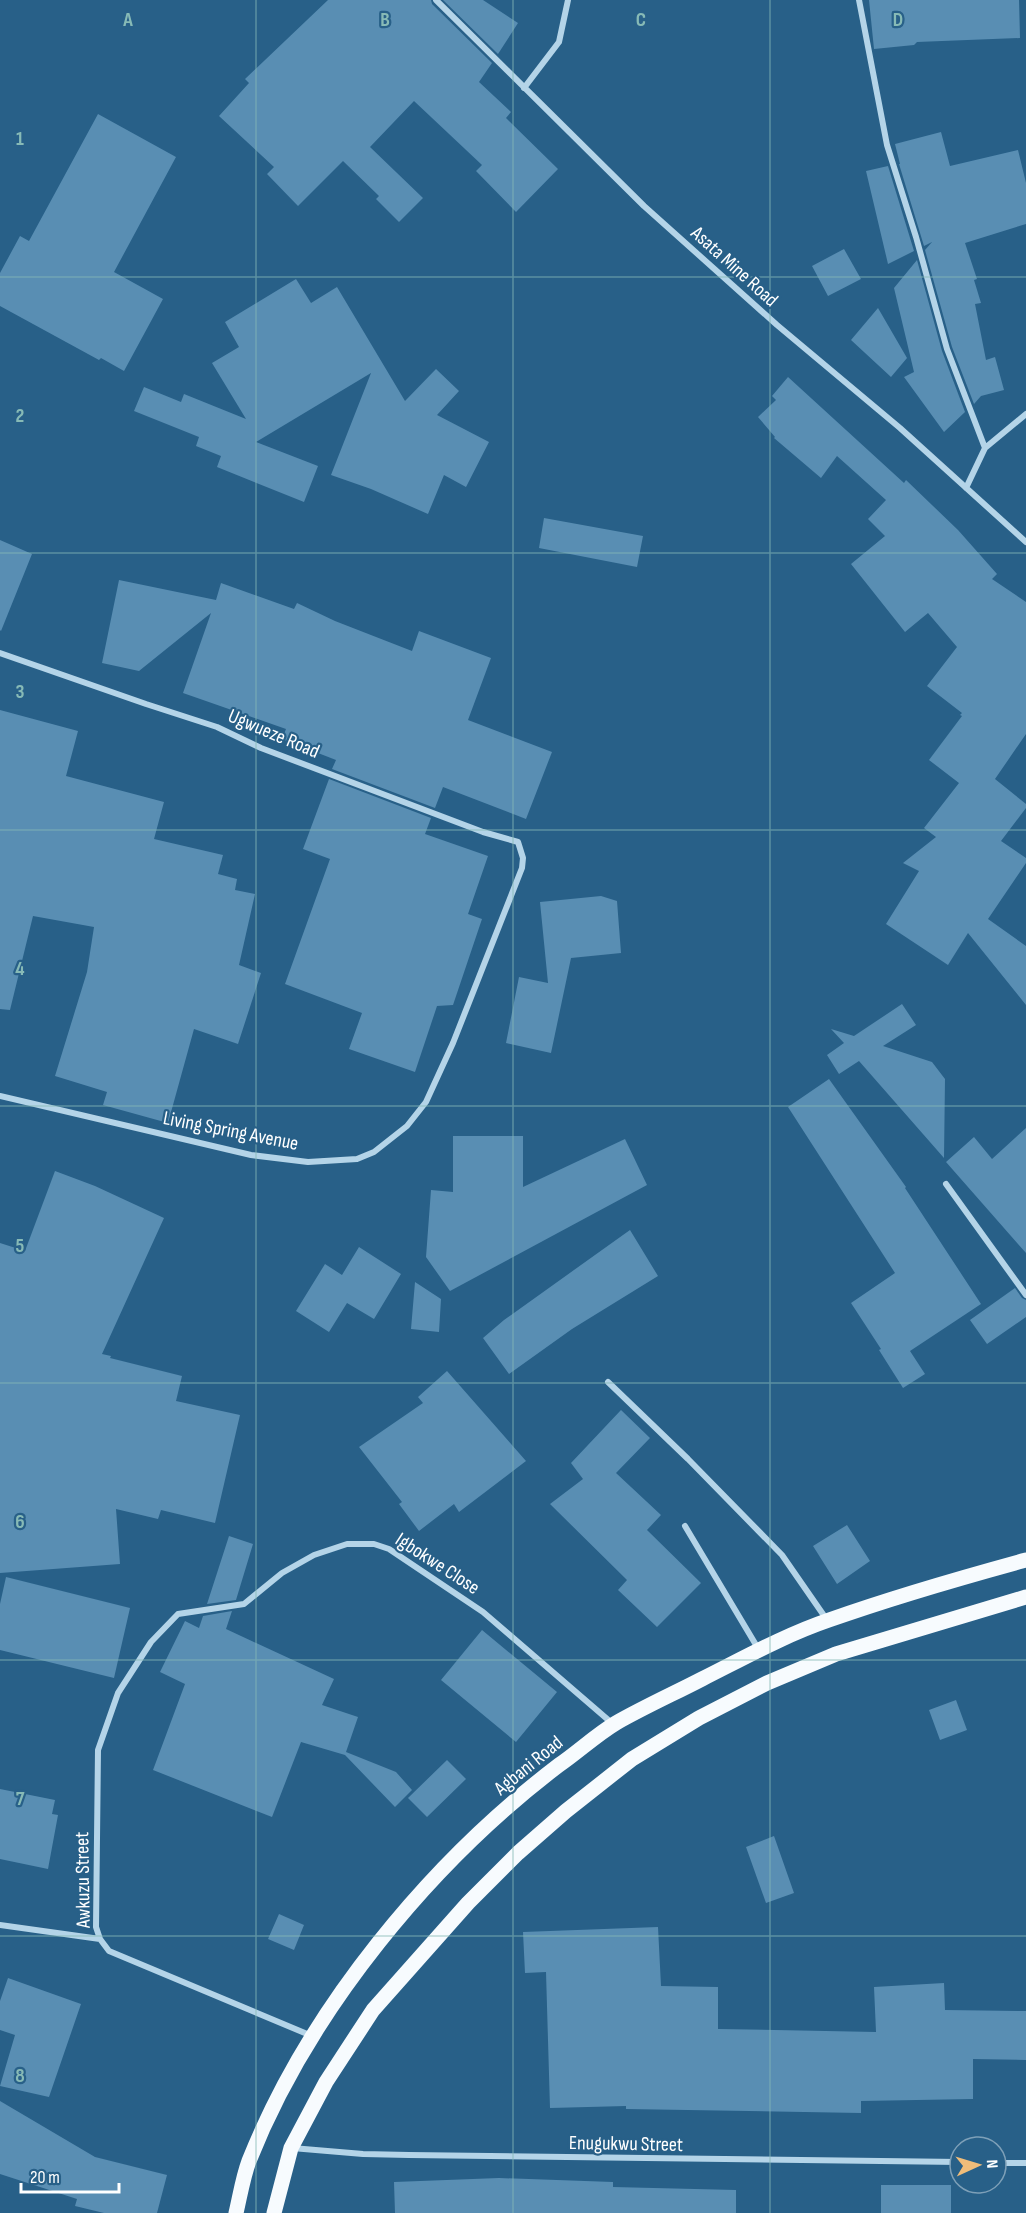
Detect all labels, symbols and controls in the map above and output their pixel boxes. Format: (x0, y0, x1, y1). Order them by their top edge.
text: A (122, 8, 133, 32)
text: B (380, 8, 390, 32)
text: C (636, 8, 646, 32)
text: D (893, 8, 903, 32)
text: 1 (16, 127, 24, 151)
street label: Asata Mine Road (685, 221, 783, 312)
text: 2 (16, 404, 24, 428)
text: 3 (16, 680, 25, 704)
street label: Ugwueze Road (224, 704, 323, 764)
text: 4 (15, 957, 25, 981)
street label: Living Spring Avenue (161, 1106, 300, 1156)
text: 5 (16, 1234, 25, 1258)
text: 6 (15, 1510, 25, 1534)
street label: Igbokwe Close (391, 1528, 484, 1600)
street label: Agbani Road (489, 1731, 568, 1801)
text: 7 (16, 1787, 25, 1811)
street label: Awkuzu Street (70, 1832, 96, 1929)
text: 8 (15, 2064, 25, 2088)
street label: Enugukwu Street (569, 2131, 683, 2157)
north arrow (948, 2135, 1008, 2195)
scale bar (21, 2156, 118, 2194)
text: N (982, 2159, 1001, 2169)
text: 20 m (30, 2167, 60, 2188)

